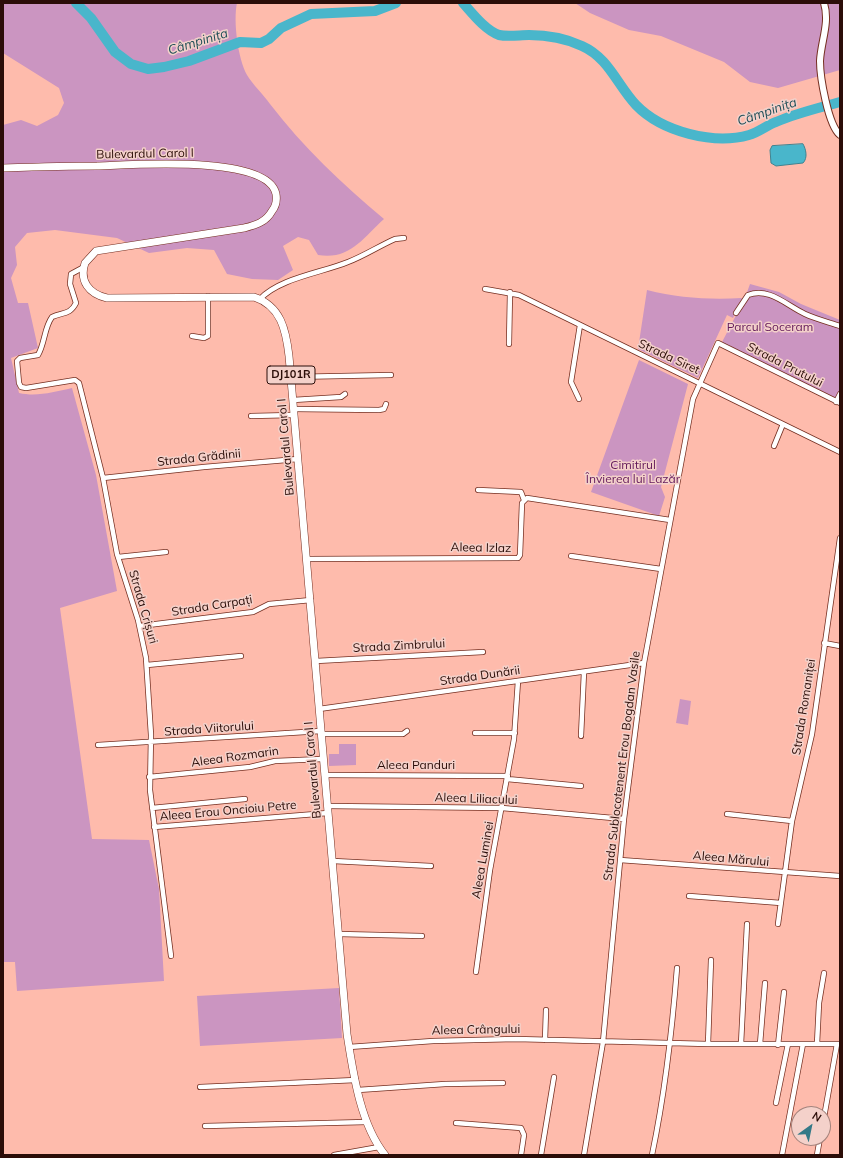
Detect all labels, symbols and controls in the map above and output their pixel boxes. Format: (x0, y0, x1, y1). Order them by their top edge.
water label: Câmpinița (166, 25, 230, 59)
water label: Câmpinița (735, 95, 799, 129)
street label: Bulevardul Carol I (96, 146, 194, 162)
park label: Parcul Soceram (727, 320, 813, 334)
street label: Strada Siret (636, 337, 702, 377)
street label: Strada Prutului (745, 340, 825, 390)
road number: DJ101R (267, 366, 315, 384)
street label: Bulevardul Carol I (275, 398, 297, 496)
street label: Strada Grădinii (157, 446, 241, 470)
park label: Cimitirul Învierea lui Lazăr (586, 458, 680, 486)
street label: Aleea Izlaz (451, 540, 511, 556)
street label: Strada Crișuri (126, 568, 160, 646)
street label: Strada Carpați (171, 592, 253, 620)
street label: Strada Zimbrului (353, 636, 445, 656)
street label: Strada Sublocotenent Erou Bogdan Vasile (601, 650, 643, 882)
street label: Strada Romaniței (789, 658, 819, 756)
street label: Strada Dunării (439, 663, 521, 689)
street label: Strada Viitorului (164, 719, 254, 739)
street label: Bulevardul Carol I (302, 721, 324, 819)
street label: Aleea Rozmarin (190, 744, 280, 770)
street label: Aleea Panduri (377, 758, 455, 772)
street label: Aleea Liliacului (434, 790, 518, 808)
street label: Aleea Erou Oncioiu Petre (159, 798, 297, 824)
street label: Aleea Luminei (469, 820, 497, 900)
street label: Aleea Mărului (692, 848, 770, 870)
street label: Aleea Crângului (432, 1022, 520, 1038)
north arrow (791, 1106, 831, 1146)
text: N (810, 1109, 824, 1125)

